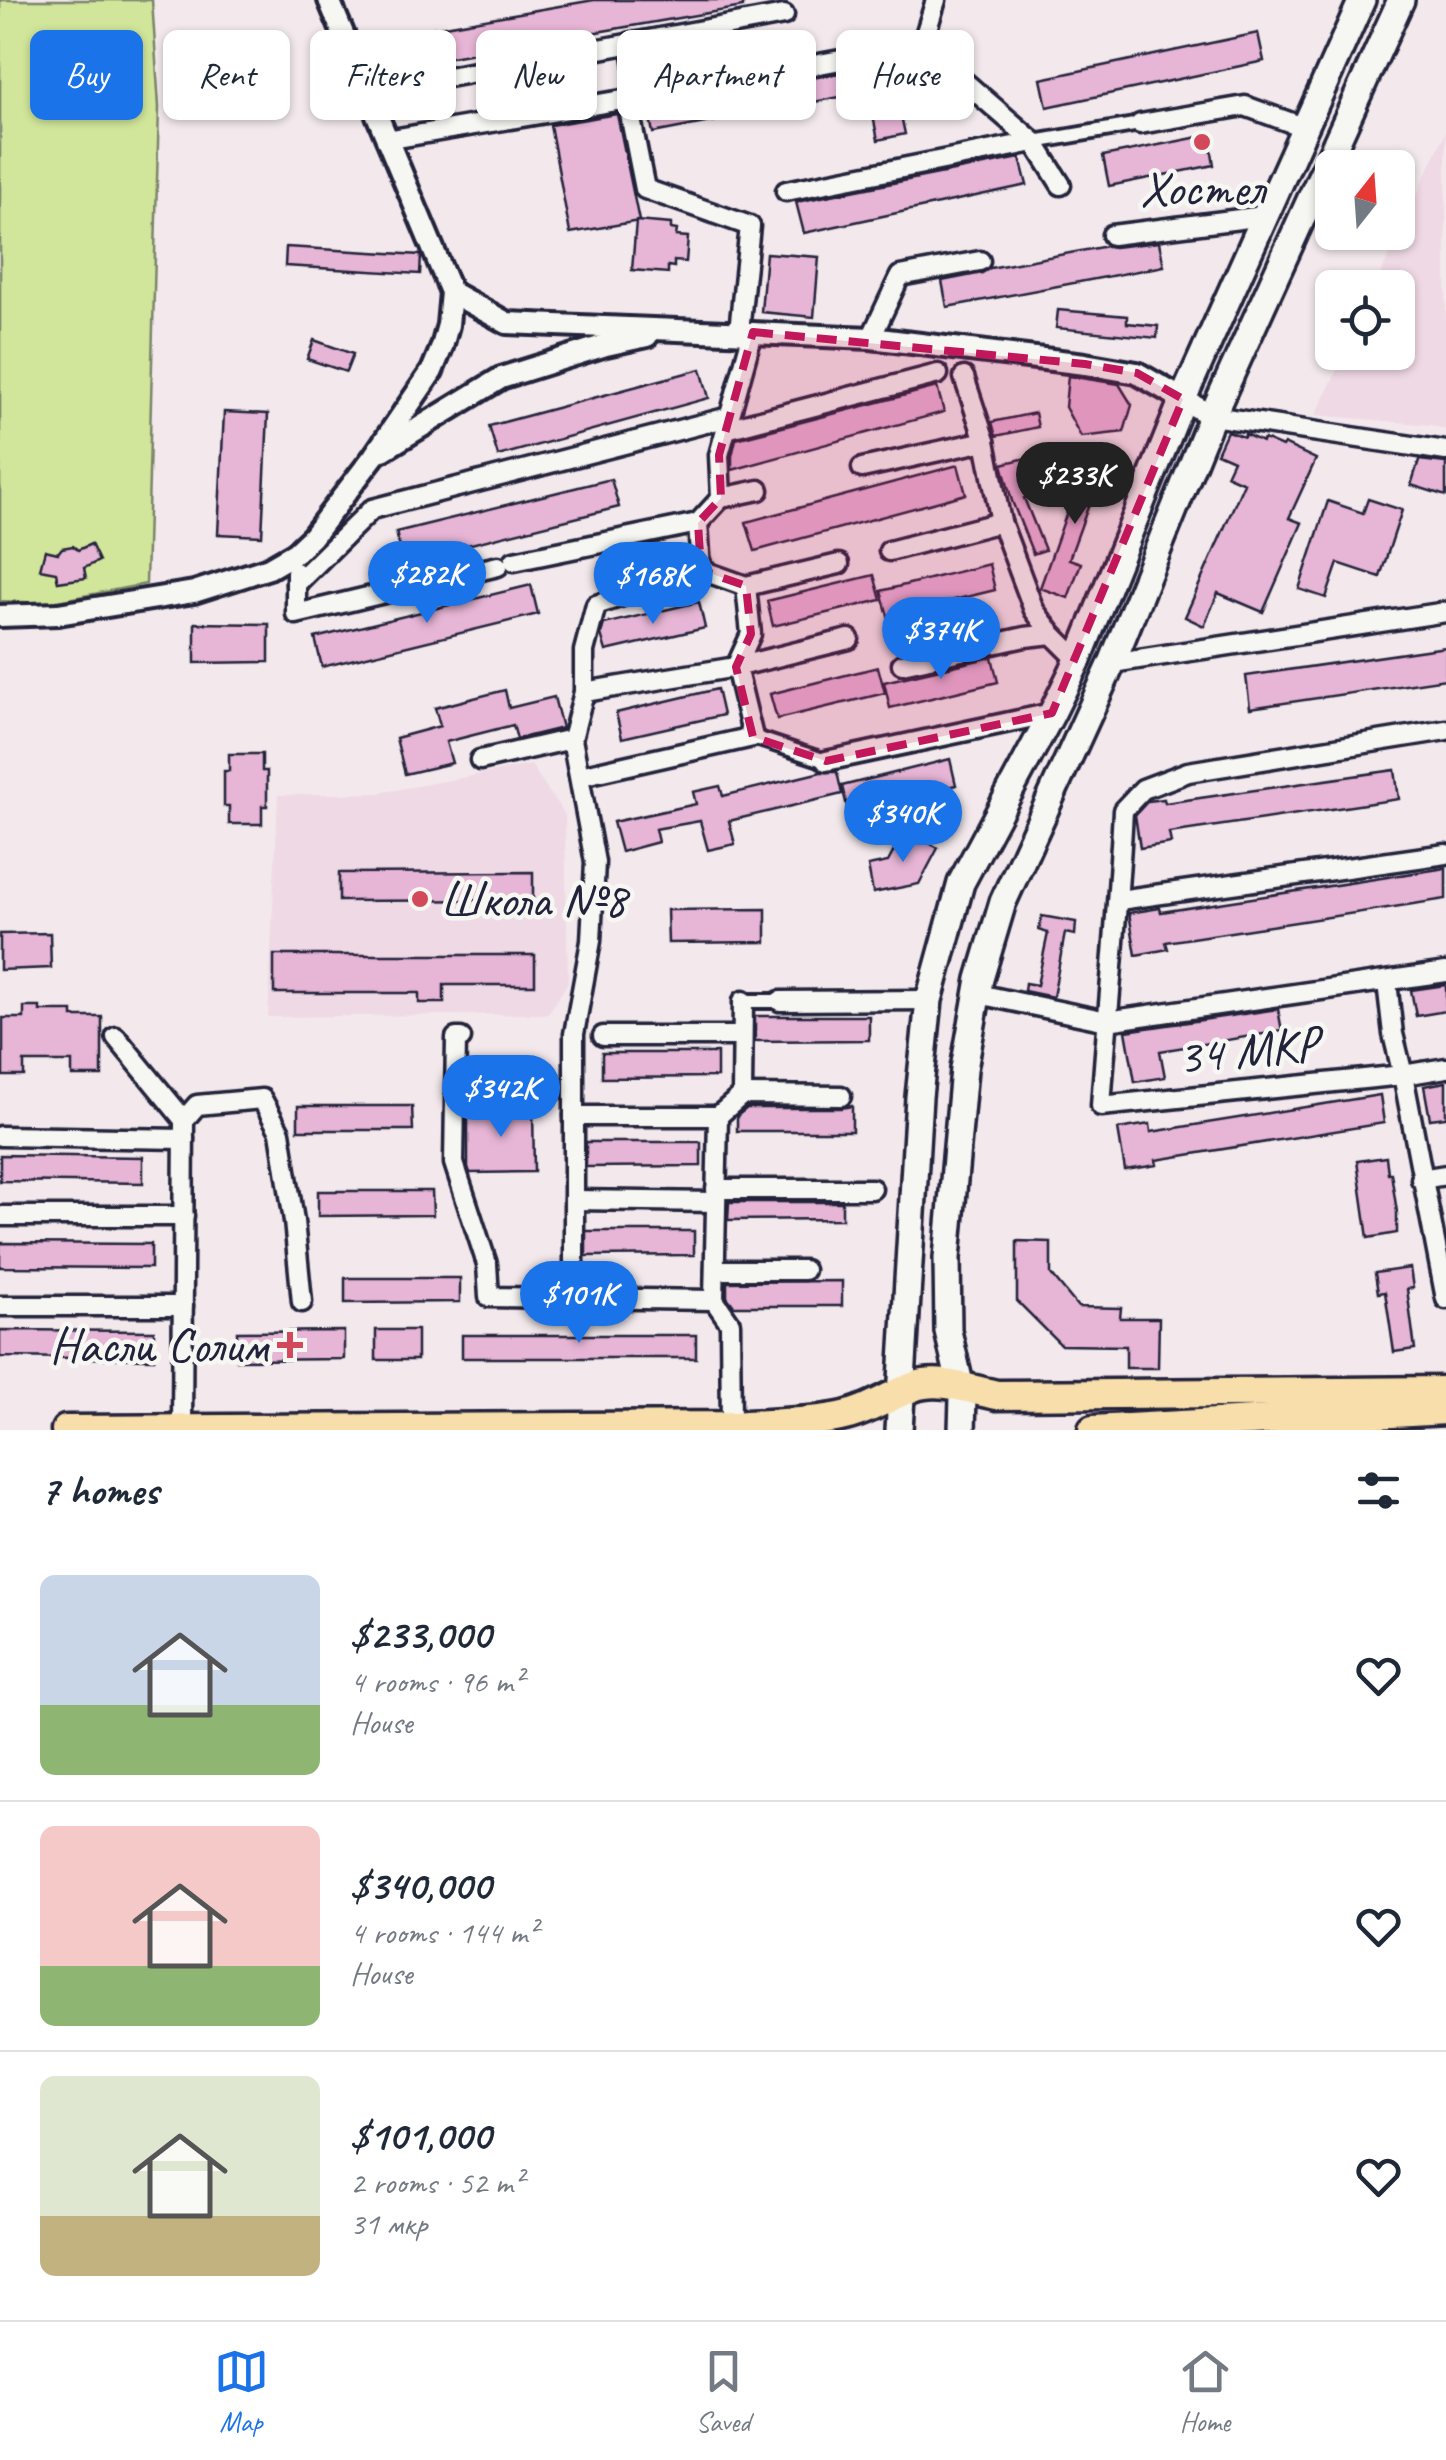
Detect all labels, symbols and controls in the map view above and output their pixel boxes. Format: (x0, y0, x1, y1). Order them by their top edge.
chip: Buy (30, 30, 143, 120)
chip: Rent (163, 30, 290, 120)
chip: Filters (310, 30, 456, 120)
chip: New (476, 30, 597, 120)
chip: Apartment (617, 30, 816, 120)
chip: House (836, 30, 974, 120)
marker: Хостел (1191, 131, 1213, 153)
north arrow (1315, 150, 1415, 250)
map controls (1315, 150, 1415, 370)
place label: Хостел (1140, 157, 1268, 220)
button: locate (1315, 270, 1415, 370)
pin: $233K (1005, 442, 1145, 527)
text: $233K (1038, 454, 1112, 495)
pin: $282K (357, 541, 497, 626)
pin: $168K (583, 542, 723, 627)
text: $282K (390, 553, 464, 594)
text: $168K (616, 554, 690, 595)
pin: $374K (871, 597, 1011, 682)
text: $374K (904, 609, 978, 650)
pin: $340K (833, 780, 973, 865)
text: $340K (866, 792, 940, 833)
place label: Школа №8 (440, 868, 631, 931)
marker: Школа №8 (409, 888, 431, 910)
street label: 34 МКР (1174, 1011, 1328, 1089)
pin: $342K (431, 1055, 571, 1140)
text: $342K (464, 1067, 538, 1108)
pin: $101K (509, 1261, 649, 1346)
text: $101K (542, 1273, 616, 1314)
place label: Насли Солим (50, 1314, 270, 1377)
marker: Насли Солим (277, 1332, 303, 1358)
icon: filters (1351, 1463, 1406, 1518)
text: 7 homes (40, 1464, 158, 1517)
text: $233,000 (350, 1608, 491, 1661)
icon: home (120, 1615, 240, 1735)
icon: heart (1351, 1648, 1406, 1703)
text: 4 rooms · 96 m² (350, 1661, 523, 1702)
text: House (350, 1702, 412, 1743)
text: $340,000 (350, 1859, 491, 1912)
icon: home (120, 1866, 240, 1986)
icon: heart (1351, 1899, 1406, 1954)
text: 4 rooms · 144 m² (350, 1912, 537, 1953)
text: House (350, 1953, 412, 1994)
text: $101,000 (350, 2109, 491, 2162)
icon: home (120, 2116, 240, 2236)
icon: heart (1351, 2149, 1406, 2204)
text: 2 rooms · 52 m² (350, 2162, 523, 2203)
text: 31 мкр (350, 2203, 427, 2244)
tab: Map (214, 2344, 269, 2439)
tab: Saved (696, 2344, 751, 2439)
tab: Home (1178, 2344, 1233, 2439)

